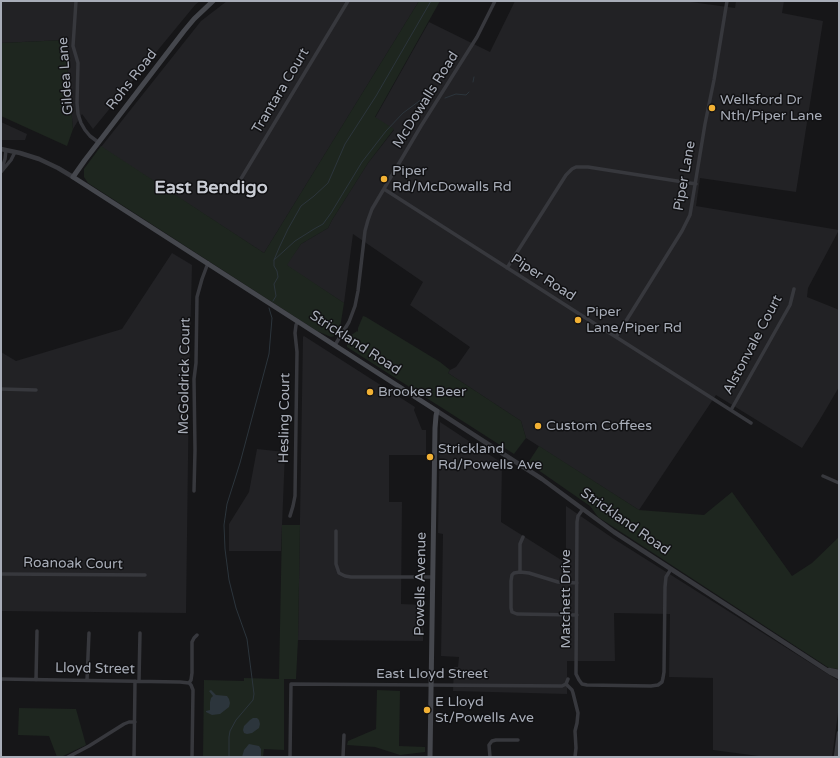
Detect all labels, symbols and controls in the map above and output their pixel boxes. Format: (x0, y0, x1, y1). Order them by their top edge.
street label: Gildea Lane (55, 36, 77, 116)
street label: Trantara Court (249, 45, 313, 137)
street label: Rohs Road (103, 46, 161, 114)
street label: McDowalls Road (390, 49, 462, 151)
place label: Wellsford Dr Nth/Piper Lane (720, 92, 822, 124)
marker: Wellsford Dr Nth/Piper Lane (707, 103, 717, 113)
street label: Piper Lane (671, 140, 699, 212)
place label: Piper Rd/McDowalls Rd (392, 163, 511, 196)
marker: Piper Rd/McDowalls Rd (379, 174, 389, 184)
district label: East Bendigo (154, 177, 268, 199)
street label: Piper Road (508, 251, 578, 305)
street label: Alstonvale Court (720, 292, 786, 398)
place label: Piper Lane/Piper Rd (586, 304, 682, 336)
street label: Strickland Road (306, 307, 404, 379)
marker: Piper Lane/Piper Rd (573, 315, 583, 325)
street label: McGoldrick Court (176, 317, 194, 435)
street label: Hesling Court (276, 373, 294, 463)
place label: Brookes Beer (378, 384, 466, 400)
marker: Brookes Beer (365, 387, 375, 397)
place label: Custom Coffees (546, 418, 652, 434)
marker: Custom Coffees (533, 421, 543, 431)
place label: Strickland Rd/Powells Ave (438, 441, 542, 474)
marker: Strickland Rd/Powells Ave (425, 452, 435, 462)
street label: Strickland Road (577, 485, 673, 559)
street label: Powells Avenue (412, 532, 430, 636)
street label: Matchett Drive (558, 549, 574, 649)
street label: Roanoak Court (23, 555, 123, 573)
street label: Lloyd Street (55, 660, 135, 678)
street label: East Lloyd Street (376, 666, 488, 682)
place label: E Lloyd St/Powells Ave (435, 694, 534, 726)
marker: E Lloyd St/Powells Ave (422, 705, 432, 715)

